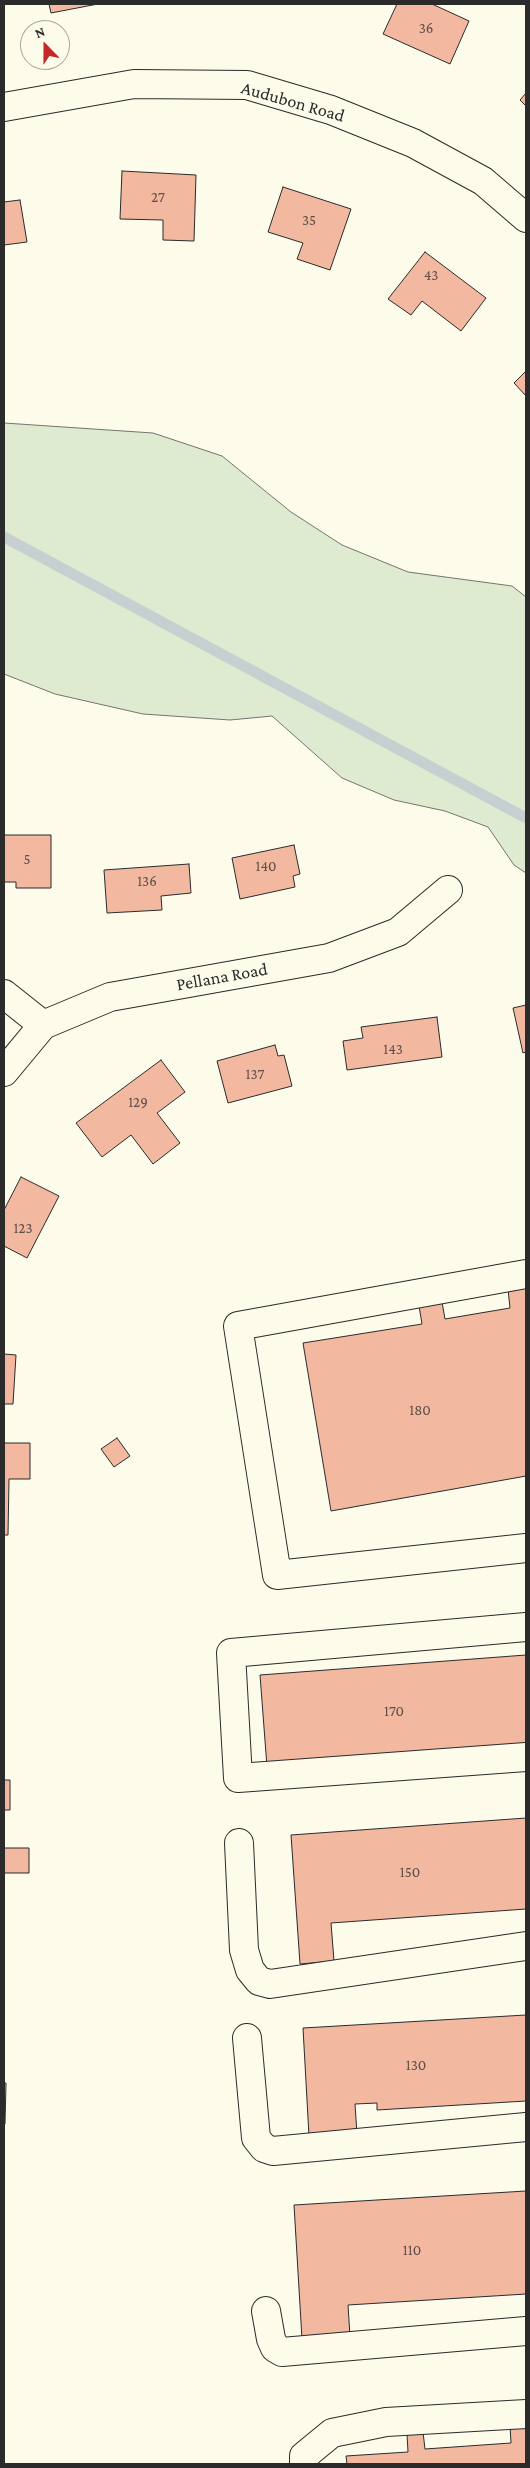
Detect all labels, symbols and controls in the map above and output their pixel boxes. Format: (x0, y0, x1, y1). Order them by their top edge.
house number: 36 (419, 19, 433, 37)
north arrow (20, 20, 70, 70)
text: N (32, 23, 47, 41)
street label: Audubon Road (239, 77, 347, 127)
house number: 27 (151, 188, 165, 206)
house number: 35 (302, 211, 316, 229)
house number: 43 (424, 266, 438, 284)
house number: 5 (23, 850, 31, 868)
house number: 140 (255, 857, 277, 875)
house number: 136 (137, 872, 157, 890)
street label: Pellana Road (175, 958, 269, 996)
house number: 143 (383, 1040, 403, 1058)
house number: 137 (246, 1065, 264, 1083)
house number: 129 (128, 1093, 148, 1111)
house number: 123 (13, 1219, 33, 1237)
house number: 180 (409, 1401, 431, 1419)
house number: 170 (384, 1702, 404, 1720)
house number: 150 (400, 1863, 420, 1881)
house number: 130 (406, 2056, 426, 2074)
house number: 110 (403, 2241, 421, 2259)

